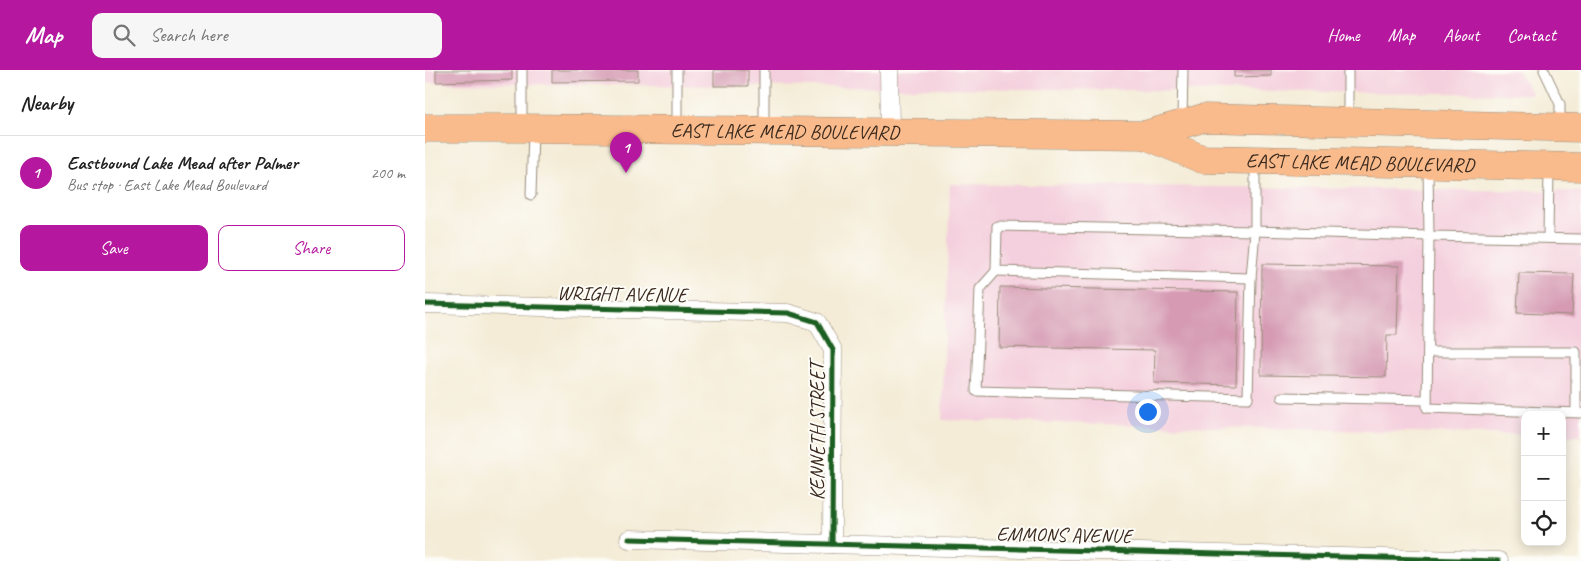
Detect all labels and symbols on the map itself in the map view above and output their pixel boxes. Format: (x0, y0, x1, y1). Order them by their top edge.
street label: EAST LAKE MEAD BOULEVARD (671, 117, 901, 145)
pin: 1 (610, 132, 642, 173)
street label: EAST LAKE MEAD BOULEVARD (1246, 147, 1476, 177)
street label: WRIGHT AVENUE (557, 280, 690, 308)
street label: KENNETH STREET (805, 357, 830, 500)
your location (1135, 399, 1161, 425)
street label: EMMONS AVENUE (996, 521, 1135, 549)

